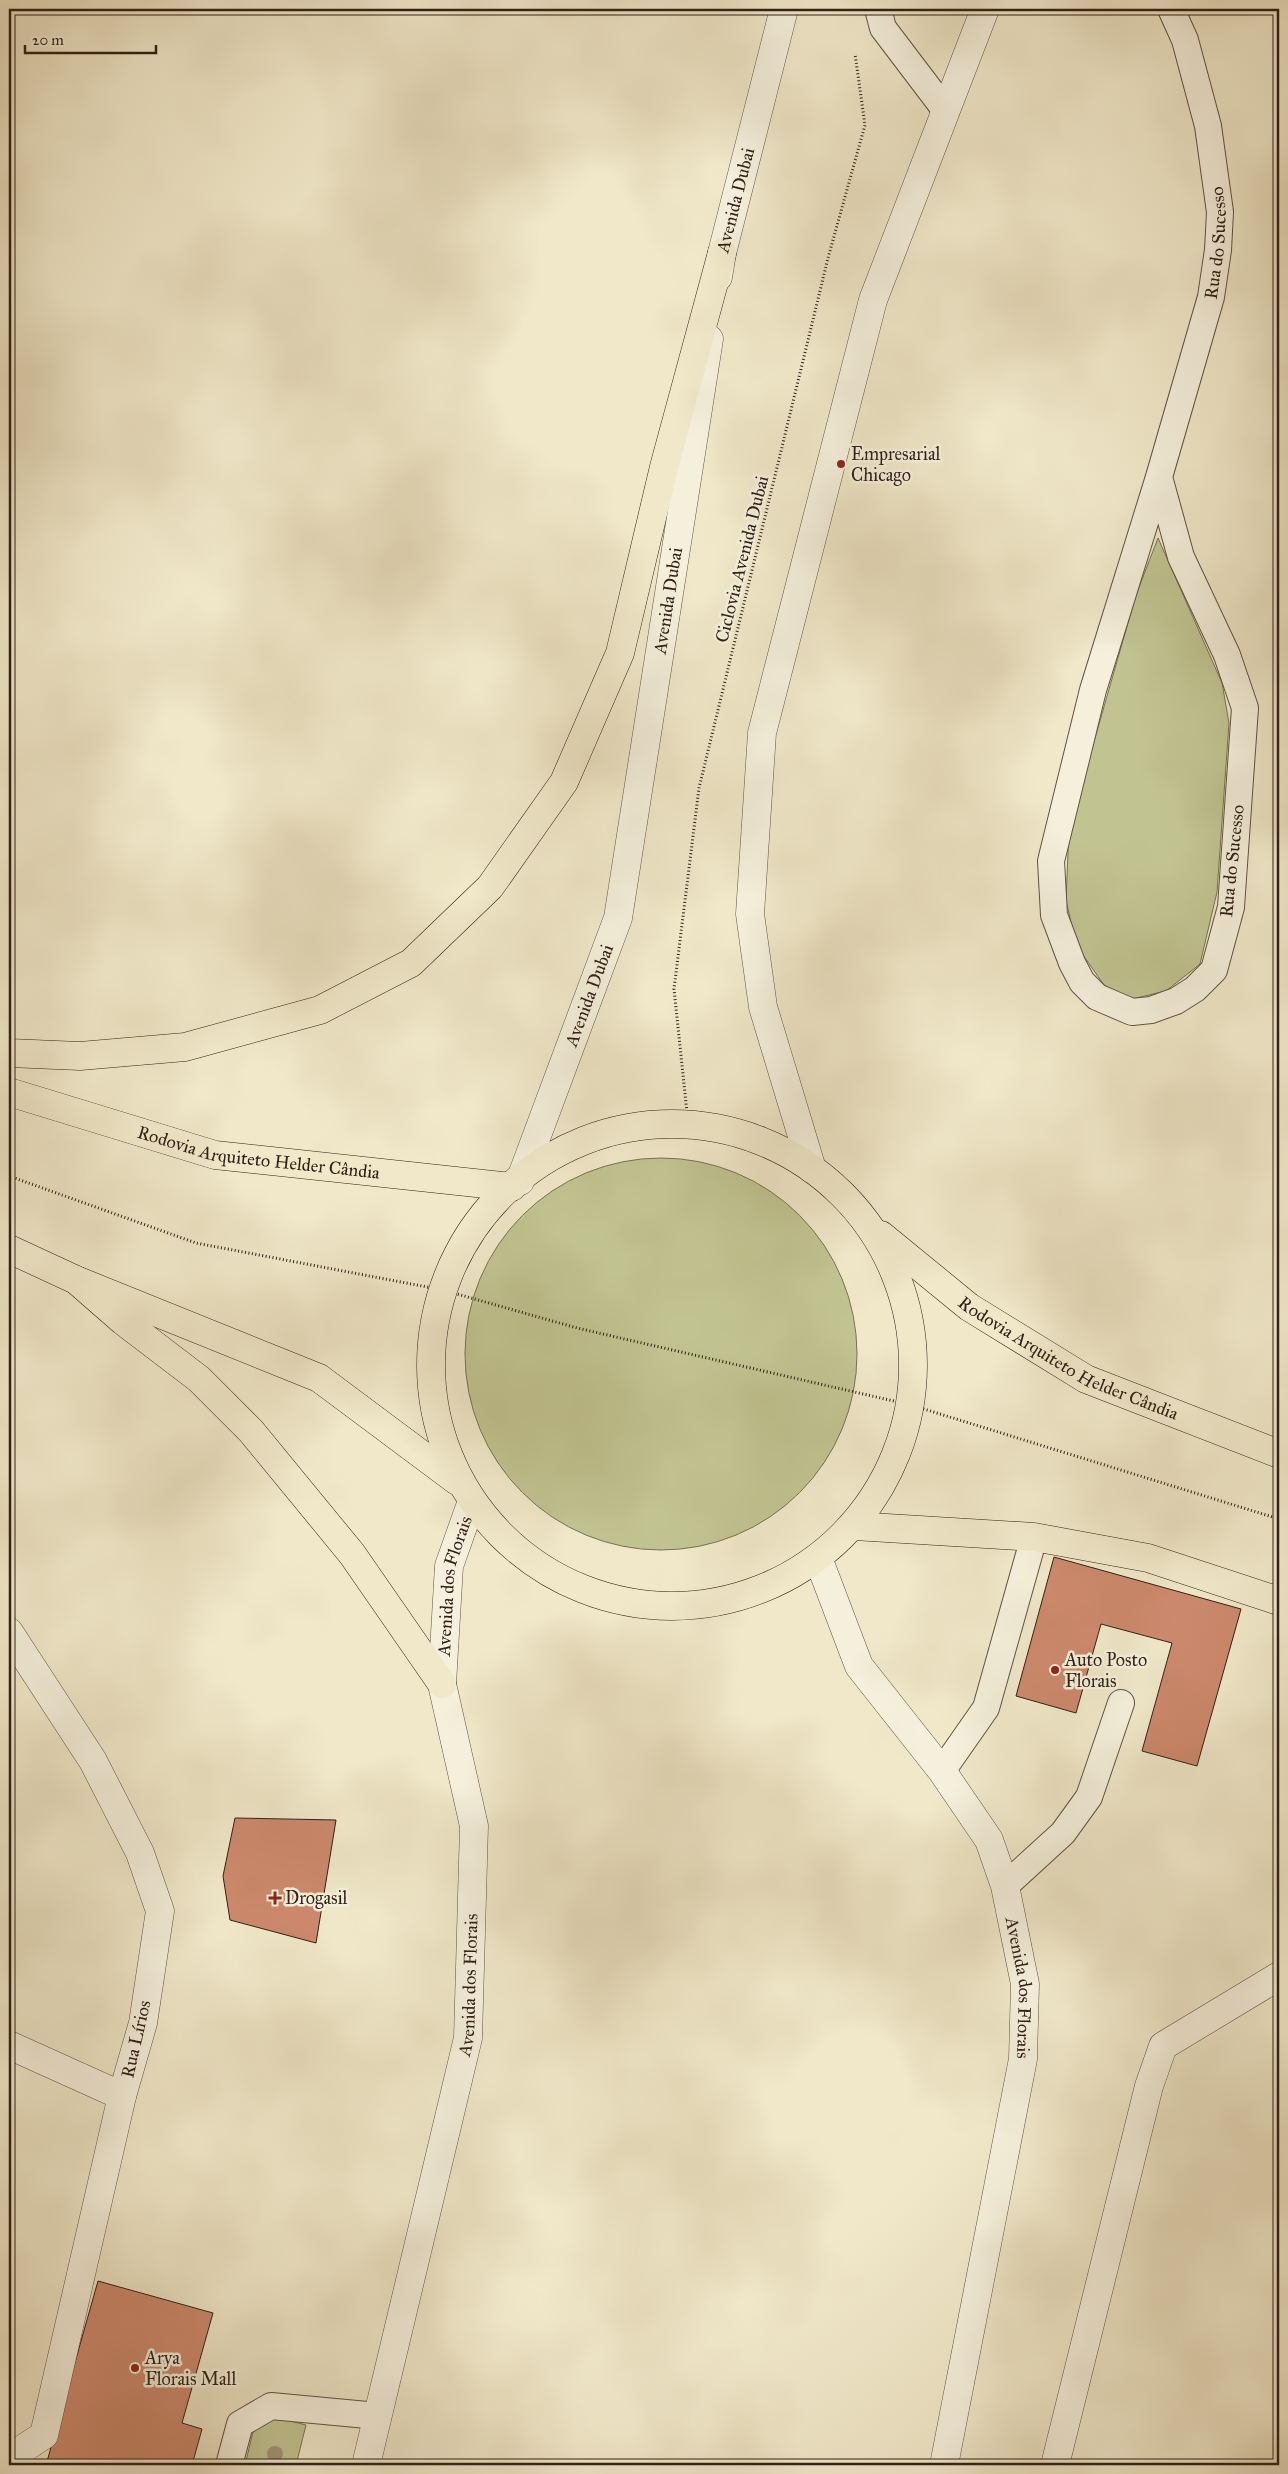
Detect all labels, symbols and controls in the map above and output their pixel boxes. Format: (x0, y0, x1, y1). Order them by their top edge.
scale bar (25, 22, 156, 54)
text: 20 m (32, 31, 64, 49)
street label: Avenida Dubai (711, 145, 759, 256)
street label: Rua do Sucesso (1200, 185, 1231, 301)
place label: Empresarial Chicago (851, 443, 941, 487)
marker: Empresarial Chicago (835, 458, 847, 470)
street label: Ciclovia Avenida Dubai (711, 473, 773, 645)
street label: Avenida Dubai (649, 546, 687, 656)
street label: Rua do Sucesso (1215, 804, 1249, 918)
street label: Avenida Dubai (560, 941, 618, 1051)
street label: Rodovia Arquiteto Helder Cândia (135, 1121, 381, 1184)
street label: Rodovia Arquiteto Helder Cândia (954, 1292, 1182, 1425)
street label: Avenida dos Florais (433, 1513, 477, 1658)
place label: Auto Posto Florais (1064, 1649, 1147, 1692)
marker: Auto Posto Florais (1049, 1664, 1061, 1676)
place label: Drogasil (285, 1887, 348, 1910)
marker: Drogasil (269, 1892, 281, 1904)
street label: Avenida dos Florais (453, 1913, 483, 2059)
street label: Avenida dos Florais (1000, 1914, 1036, 2059)
street label: Rua Lírios (116, 1998, 156, 2080)
place label: Arya Florais Mall (144, 2347, 236, 2390)
marker: Arya Florais Mall (129, 2362, 141, 2374)

